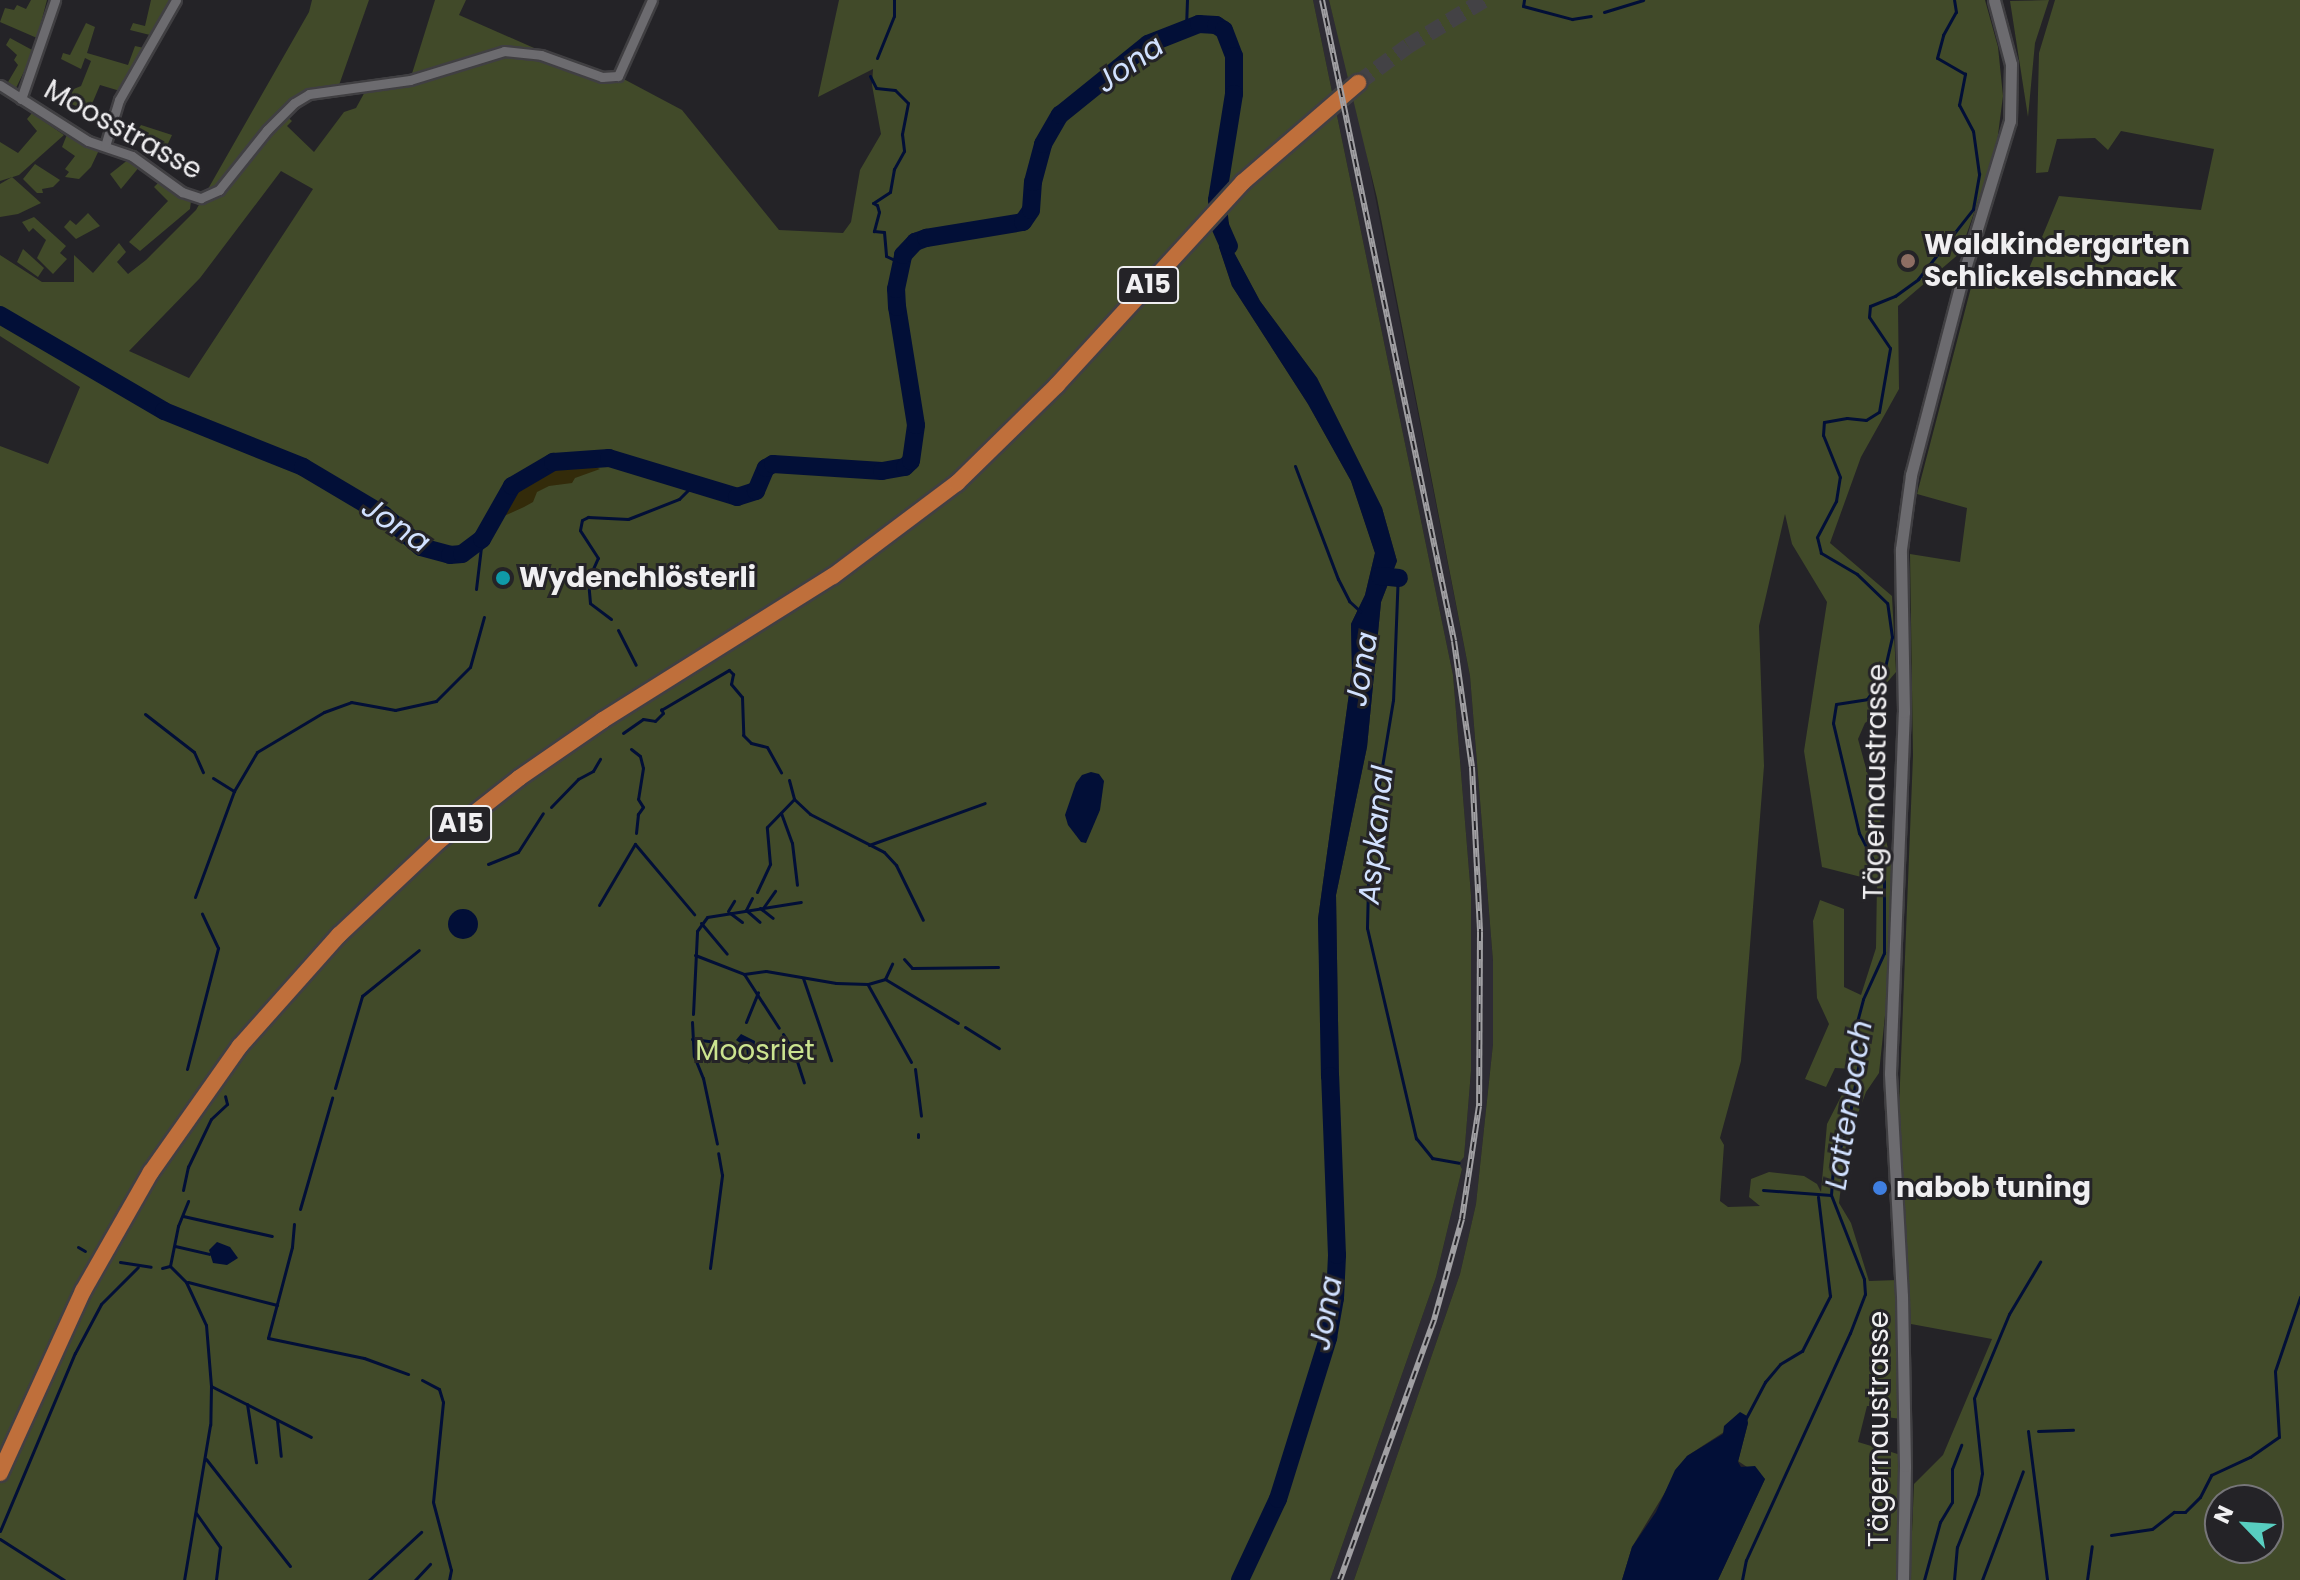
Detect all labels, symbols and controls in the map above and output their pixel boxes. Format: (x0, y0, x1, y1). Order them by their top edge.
water label: Jona (1089, 28, 1171, 100)
street label: Moosstrasse (38, 73, 208, 187)
place label: Waldkindergarten Schlickelschnack (1924, 228, 2190, 294)
marker: Waldkindergarten Schlickelschnack (1899, 252, 1917, 270)
road number: A15 (1116, 263, 1180, 307)
water label: Jona (355, 489, 437, 561)
place label: Wydenchlösterli (519, 561, 756, 595)
marker: Wydenchlösterli (494, 569, 512, 587)
water label: Jona (1338, 629, 1386, 709)
street label: Tägernaustrasse (1857, 664, 1895, 900)
water label: Aspkanal (1351, 764, 1401, 906)
road number: A15 (429, 802, 493, 846)
water label: Lattenbach (1818, 1018, 1880, 1192)
park label: Moosriet (695, 1034, 815, 1068)
place label: nabob tuning (1896, 1171, 2091, 1205)
marker: nabob tuning (1871, 1179, 1889, 1197)
water label: Jona (1302, 1273, 1350, 1353)
street label: Tägernaustrasse (1862, 1311, 1896, 1547)
north arrow (2204, 1484, 2284, 1564)
text: N (2206, 1500, 2241, 1529)

